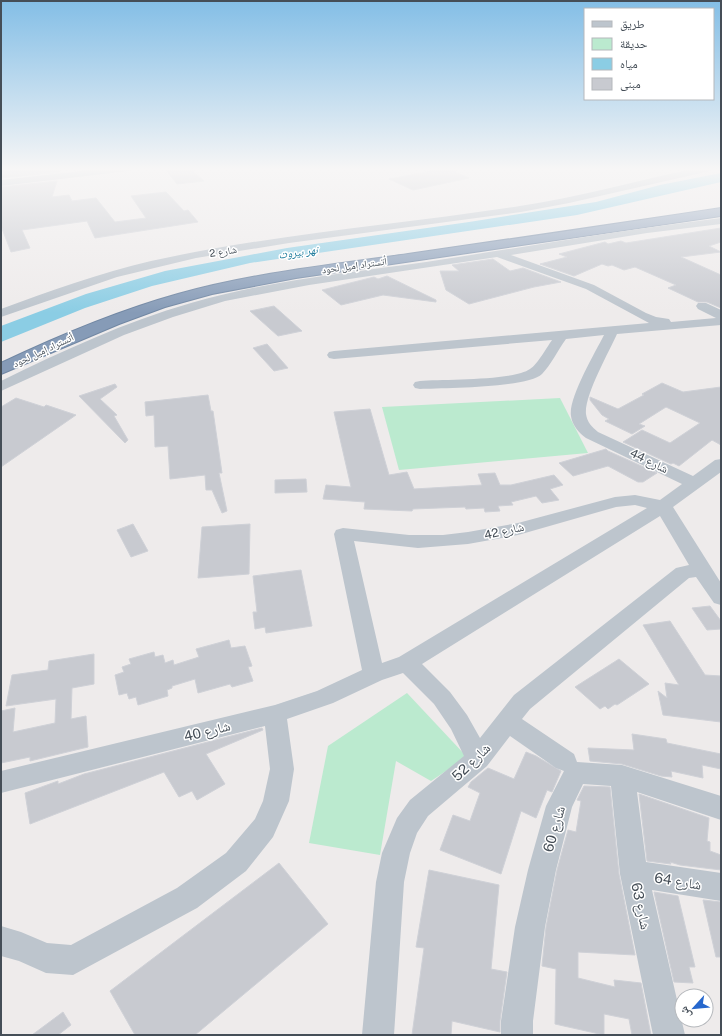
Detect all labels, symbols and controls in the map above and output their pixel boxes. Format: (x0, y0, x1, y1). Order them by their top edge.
legend (584, 8, 714, 100)
text: طريق (620, 17, 645, 31)
text: حديقة (620, 37, 648, 51)
text: مياه (620, 57, 638, 71)
text: مبنى (620, 77, 641, 91)
street label: شارع 2 (209, 243, 238, 260)
water label: نهر بيروت (278, 243, 320, 262)
street label: أتستراد إميل لحود (321, 254, 388, 277)
street label: أتستراد إميل لحود (11, 331, 76, 371)
street label: شارع 44 (627, 446, 671, 477)
street label: شارع 42 (483, 520, 526, 543)
street label: شارع 40 (182, 718, 232, 746)
street label: شارع 52 (448, 740, 495, 786)
street label: شارع 60 (540, 804, 570, 854)
street label: شارع 64 (653, 869, 703, 895)
street label: شارع 63 (626, 881, 654, 931)
north arrow (674, 988, 714, 1028)
text: ش (677, 1003, 695, 1020)

